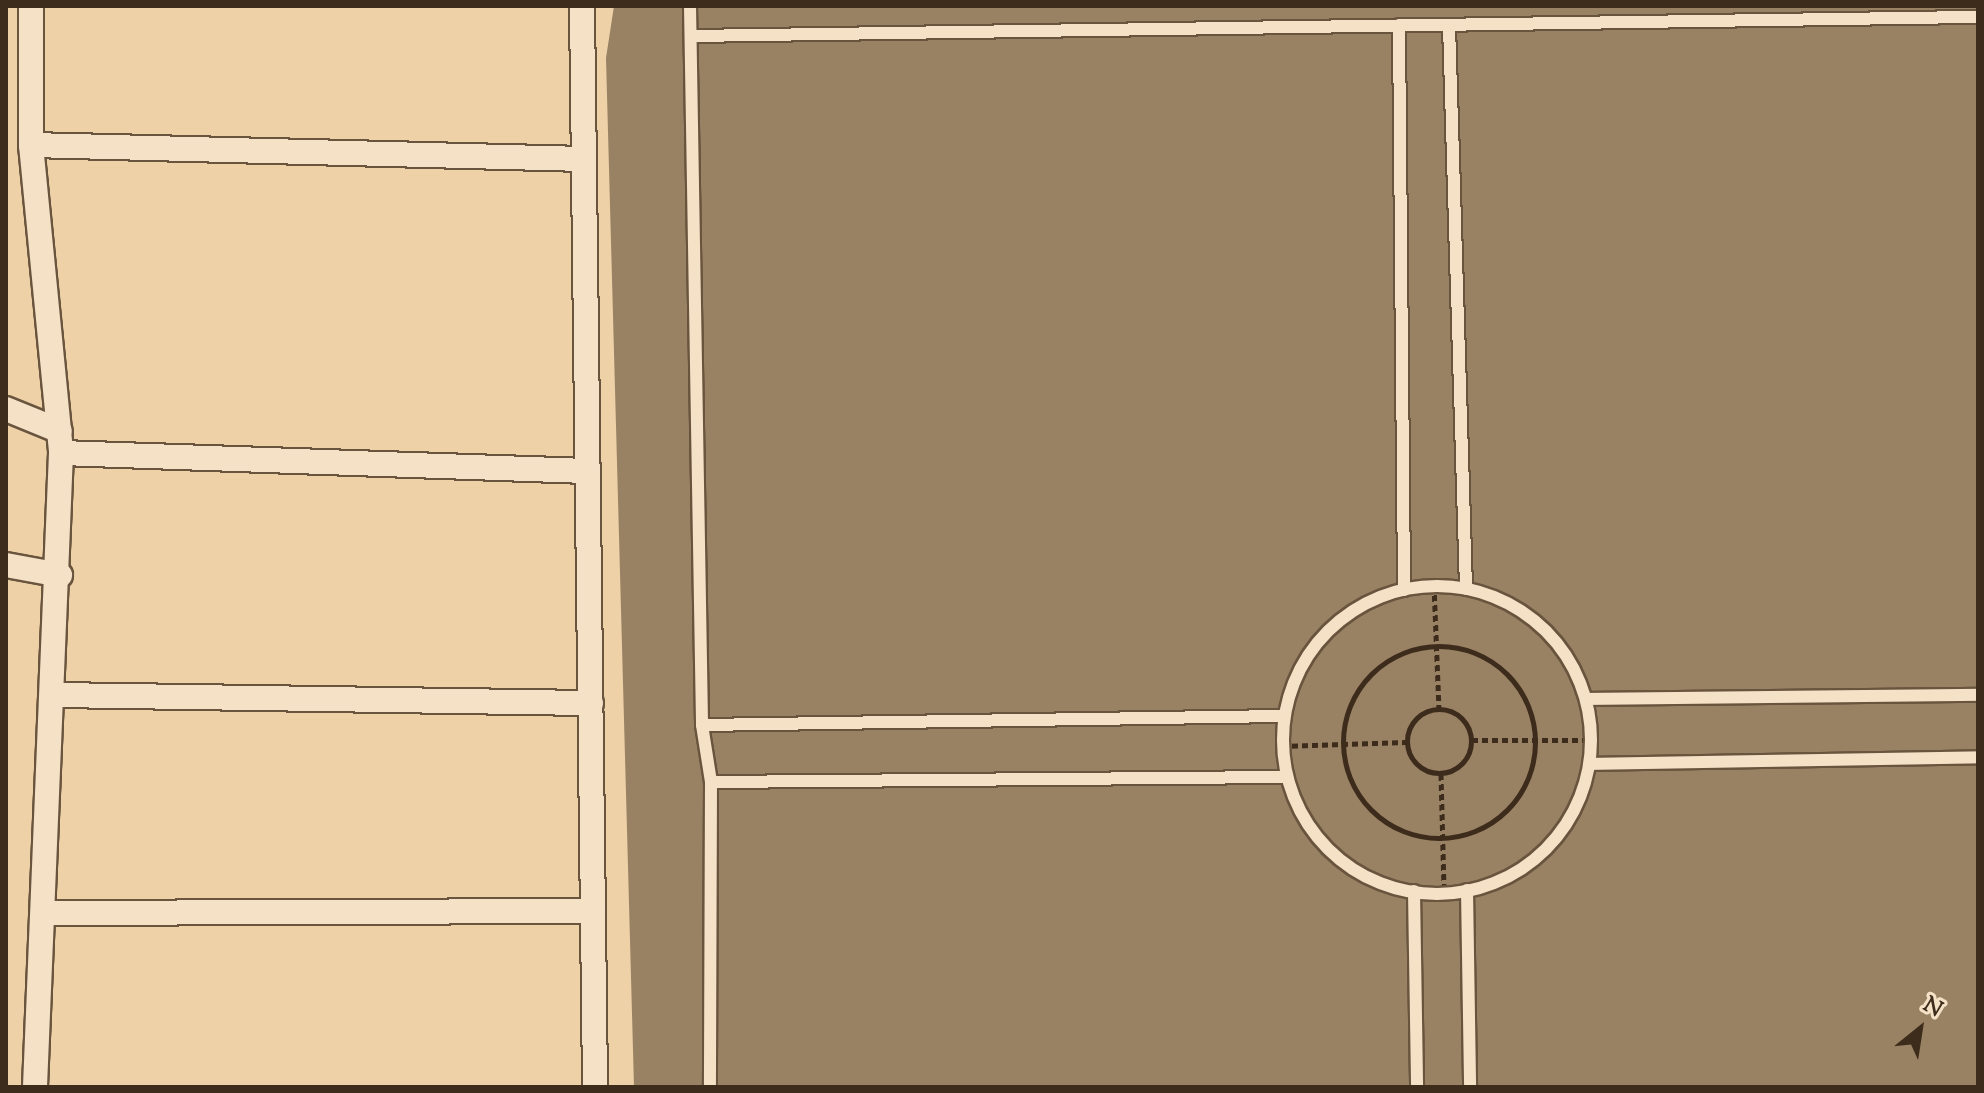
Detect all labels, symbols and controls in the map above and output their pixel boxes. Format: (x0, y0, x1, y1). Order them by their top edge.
north arrow (1880, 989, 1960, 1069)
text: N (1916, 990, 1948, 1026)

